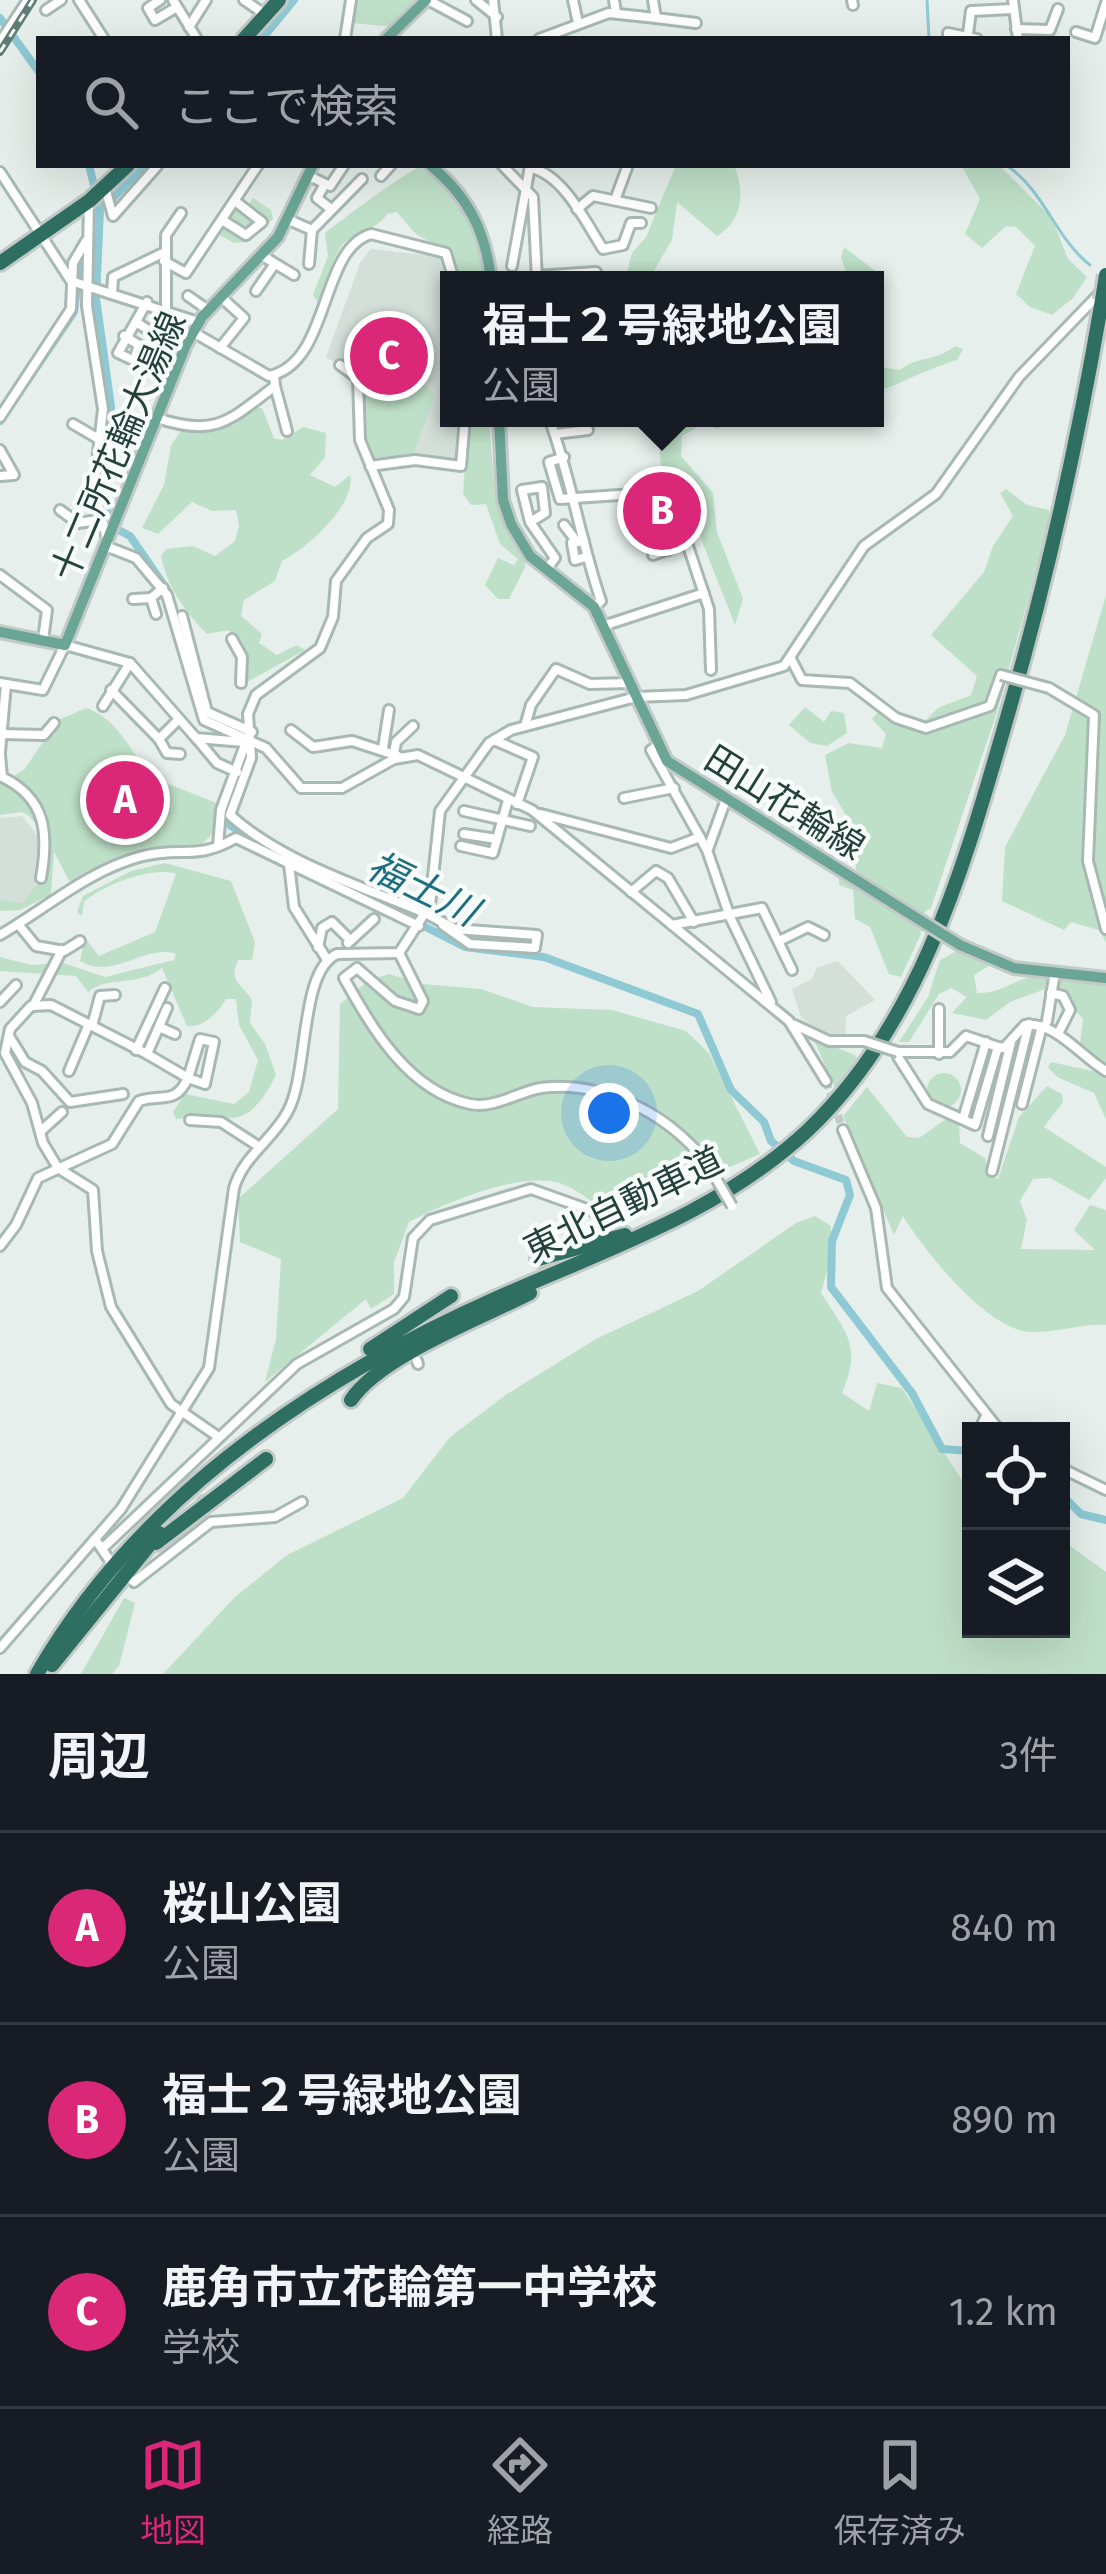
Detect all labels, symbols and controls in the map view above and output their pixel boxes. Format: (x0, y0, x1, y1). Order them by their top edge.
search box (36, 36, 1070, 168)
icon: search (78, 69, 144, 135)
text: ここで検索 (174, 80, 399, 134)
popup (440, 271, 884, 427)
text: 福士２号緑地公園 (482, 299, 842, 353)
street label: 十二所花輪大湯線 (42, 305, 195, 588)
pin: C (350, 311, 428, 401)
text: 公園 (482, 363, 560, 409)
pin: B (623, 466, 701, 556)
street label: 田山花輪線 (696, 736, 872, 869)
pin: A (86, 755, 164, 845)
water label: 福士川 (360, 843, 489, 937)
your location (579, 1083, 639, 1143)
street label: 東北自動車道 (517, 1138, 730, 1272)
map controls (962, 1422, 1070, 1638)
button: locate (962, 1422, 1070, 1530)
button: layers (962, 1530, 1070, 1638)
text: 周辺 (48, 1726, 150, 1788)
text: 3件 (1000, 1733, 1058, 1779)
text: 桜山公園 (162, 1877, 342, 1931)
text: A (75, 1905, 99, 1951)
text: 840 m (950, 1905, 1058, 1951)
text: 公園 (162, 1941, 240, 1987)
text: 福士２号緑地公園 (162, 2069, 522, 2123)
text: B (75, 2097, 99, 2143)
text: 890 m (951, 2097, 1058, 2143)
text: 公園 (162, 2133, 240, 2179)
text: 鹿角市立花輪第一中学校 (162, 2261, 657, 2315)
text: C (76, 2289, 98, 2335)
text: 1.2 km (949, 2289, 1058, 2335)
text: 学校 (162, 2325, 240, 2371)
tab: 地図 (140, 2432, 206, 2552)
tab: 経路 (487, 2432, 553, 2552)
tab: 保存済み (834, 2432, 966, 2552)

